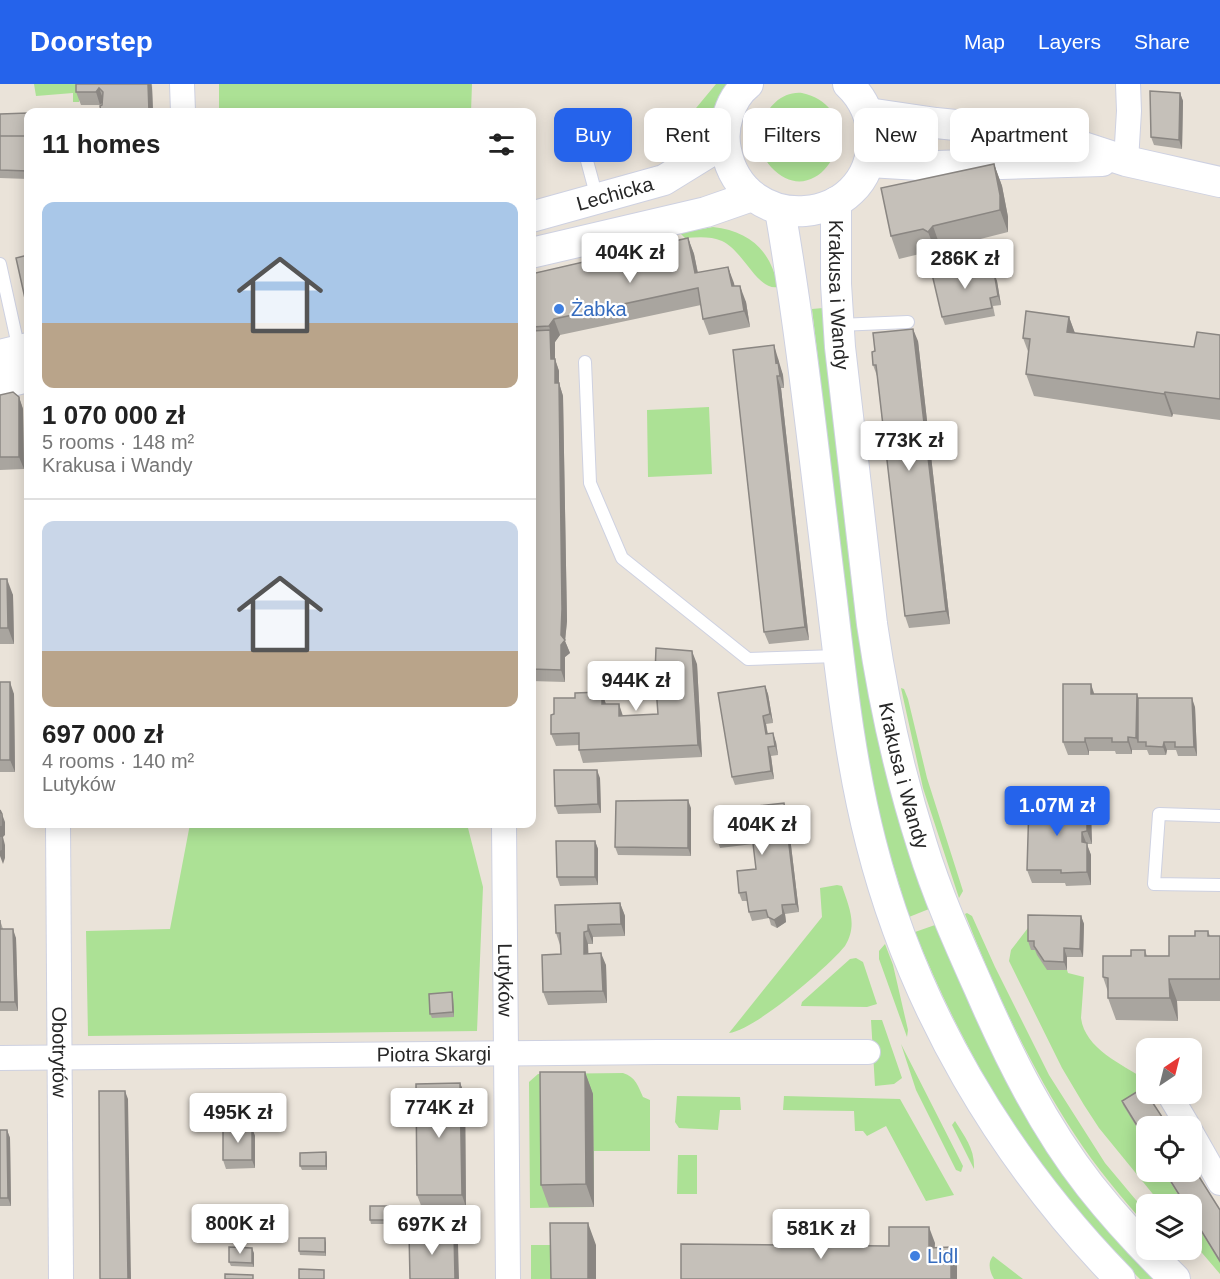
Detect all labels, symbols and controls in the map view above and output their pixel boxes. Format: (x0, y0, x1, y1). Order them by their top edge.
text: Doorstep (30, 26, 153, 57)
text: Map (964, 30, 1005, 53)
text: Layers (1038, 30, 1101, 53)
text: Share (1134, 30, 1190, 53)
chip: Buy (554, 108, 632, 162)
chip: Rent (644, 108, 731, 162)
chip: Filters (743, 108, 842, 162)
chip: New (854, 108, 938, 162)
chip: Apartment (950, 108, 1089, 162)
icon: filters (485, 128, 518, 161)
text: 11 homes (42, 129, 161, 159)
street label: Lechicka (574, 172, 657, 215)
street label: Krakusa i Wandy (825, 220, 854, 371)
pin: 404K zł (575, 233, 685, 284)
pin: 286K zł (910, 239, 1020, 290)
icon: home (226, 241, 334, 349)
text: 404K zł (596, 241, 664, 263)
text: 286K zł (931, 247, 999, 269)
place label: Żabka (571, 298, 627, 320)
marker: Żabka (552, 302, 566, 316)
text: 1 070 000 zł (42, 400, 185, 430)
pin: 773K zł (854, 421, 964, 472)
text: 773K zł (875, 429, 943, 451)
text: 5 rooms · 148 m² (42, 431, 194, 453)
text: Krakusa i Wandy (42, 454, 192, 476)
icon: home (226, 560, 334, 668)
pin: 944K zł (581, 661, 691, 712)
text: 944K zł (602, 669, 670, 691)
street label: Krakusa i Wandy (875, 700, 934, 852)
text: 697 000 zł (42, 719, 163, 749)
text: 4 rooms · 140 m² (42, 750, 194, 772)
text: Lutyków (42, 773, 115, 795)
pin: 1.07M zł (995, 786, 1119, 837)
text: 1.07M zł (1019, 794, 1095, 816)
pin: 404K zł (707, 805, 817, 856)
text: 404K zł (728, 813, 796, 835)
street label: Lutyków (494, 943, 517, 1017)
street label: Obotrytów (48, 1006, 71, 1098)
north arrow (1136, 1038, 1202, 1104)
map controls (1136, 1038, 1202, 1260)
street label: Piotra Skargi (377, 1043, 491, 1066)
pin: 774K zł (384, 1088, 494, 1139)
pin: 495K zł (183, 1093, 293, 1144)
text: 774K zł (405, 1096, 473, 1118)
text: 495K zł (204, 1101, 272, 1123)
button: locate (1136, 1116, 1202, 1182)
button: layers (1136, 1194, 1202, 1260)
pin: 800K zł (185, 1204, 295, 1255)
pin: 697K zł (377, 1205, 487, 1256)
pin: 581K zł (766, 1209, 876, 1260)
text: 800K zł (206, 1212, 274, 1234)
text: 697K zł (398, 1213, 466, 1235)
text: 581K zł (787, 1217, 855, 1239)
place label: Lidl (927, 1245, 958, 1267)
marker: Lidl (908, 1249, 922, 1263)

